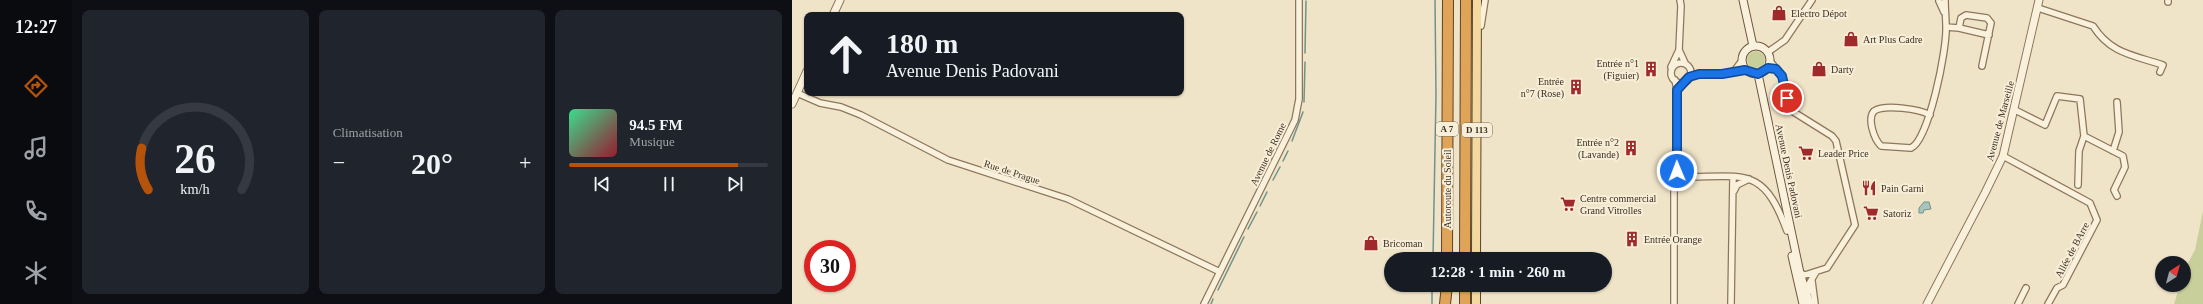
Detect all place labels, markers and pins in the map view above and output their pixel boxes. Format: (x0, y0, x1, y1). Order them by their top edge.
shop icon: Electro Dépot (1770, 4, 1788, 22)
place label: Electro Dépot (1791, 8, 1847, 19)
shop icon: Art Plus Cadre (1842, 30, 1860, 48)
place label: Art Plus Cadre (1863, 34, 1923, 45)
place label: Entrée n°1 (Figuier) (1596, 58, 1639, 82)
building icon: Entrée n°1 (Figuier) (1642, 60, 1660, 78)
shop icon: Darty (1810, 60, 1828, 78)
place label: Darty (1831, 64, 1854, 75)
place label: Entrée n°7 (Rose) (1521, 76, 1565, 100)
building icon: Entrée n°7 (Rose) (1567, 78, 1585, 96)
pin (1770, 81, 1804, 115)
place label: Entrée n°2 (Lavande) (1576, 137, 1619, 161)
building icon: Entrée n°2 (Lavande) (1622, 139, 1640, 157)
supermarket icon: Leader Price (1797, 144, 1815, 162)
place label: Leader Price (1818, 148, 1869, 159)
restaurant icon: Pain Garni (1860, 179, 1878, 197)
place label: Pain Garni (1881, 183, 1924, 194)
place label: Centre commercial Grand Vitrolles (1580, 193, 1657, 216)
supermarket icon: Centre commercial Grand Vitrolles (1559, 195, 1577, 213)
supermarket icon: Satoriz (1862, 204, 1880, 222)
place label: Satoriz (1883, 208, 1912, 219)
building icon: Entrée Orange (1623, 230, 1641, 248)
shop icon: Bricoman (1362, 234, 1380, 252)
place label: Entrée Orange (1644, 234, 1703, 245)
place label: Bricoman (1383, 238, 1422, 249)

